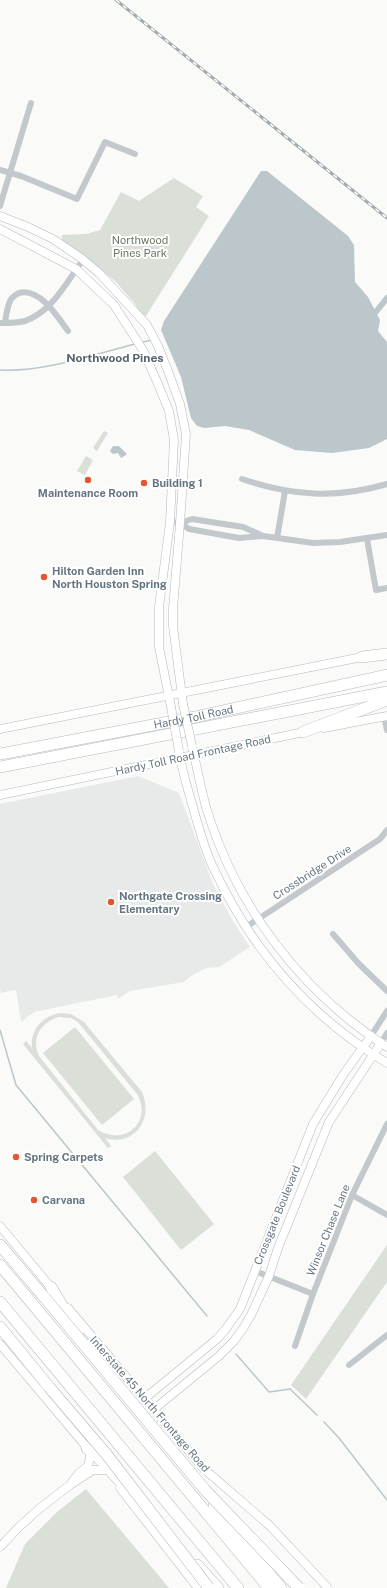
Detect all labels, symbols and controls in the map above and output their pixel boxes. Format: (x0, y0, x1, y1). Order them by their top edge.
park label: Northwood Pines Park (112, 234, 168, 259)
district label: Northwood Pines (66, 351, 164, 365)
marker: Maintenance Room (83, 475, 93, 485)
place label: Building 1 (152, 477, 203, 489)
marker: Building 1 (139, 478, 149, 488)
place label: Maintenance Room (38, 487, 138, 499)
place label: Hilton Garden Inn North Houston Spring (52, 565, 167, 590)
marker: Hilton Garden Inn North Houston Spring (39, 572, 49, 582)
street label: Hardy Toll Road (153, 703, 234, 731)
street label: Hardy Toll Road Frontage Road (114, 733, 272, 777)
street label: Crossbridge Drive (271, 842, 353, 902)
place label: Northgate Crossing Elementary (119, 890, 222, 915)
marker: Northgate Crossing Elementary (106, 897, 116, 907)
place label: Spring Carpets (24, 1151, 104, 1163)
marker: Spring Carpets (11, 1152, 21, 1162)
street label: Crossgate Boulevard (252, 1164, 302, 1266)
street label: Winsor Chase Lane (304, 1183, 352, 1277)
place label: Carvana (42, 1194, 85, 1206)
marker: Carvana (29, 1195, 39, 1205)
street label: Interstate 45 North Frontage Road (88, 1334, 212, 1474)

